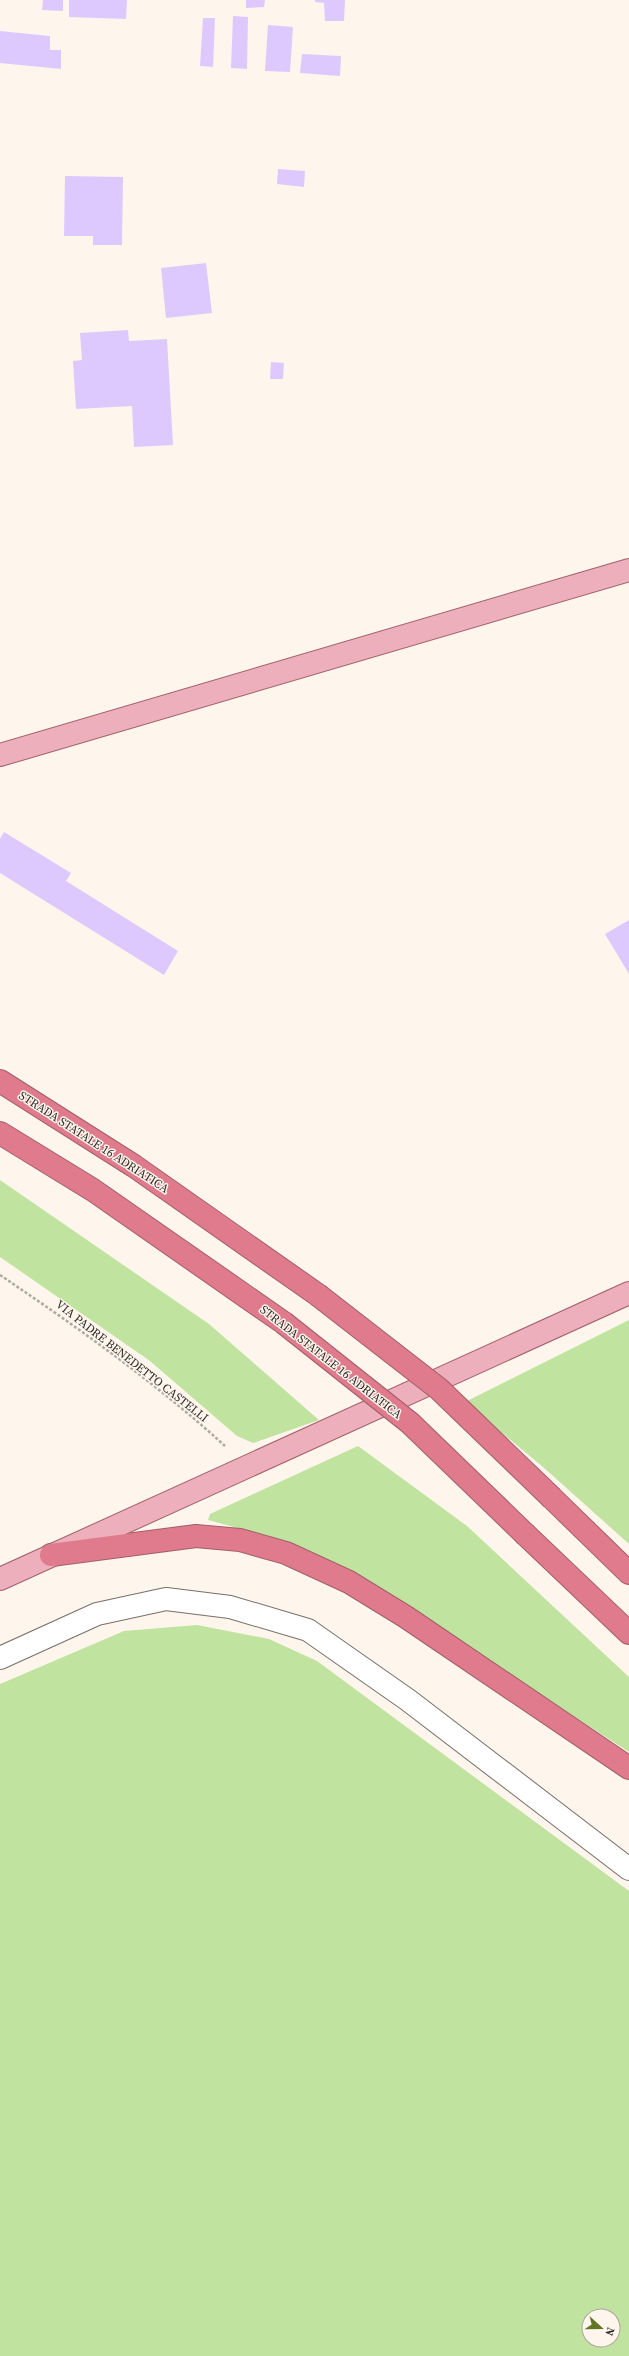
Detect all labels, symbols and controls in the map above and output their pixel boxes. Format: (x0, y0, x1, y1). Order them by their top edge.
street label: STRADA STATALE 16 ADRIATICA (16, 1087, 172, 1197)
street label: VIA PADRE BENEDETTO CASTELLI (52, 1296, 212, 1426)
street label: STRADA STATALE 16 ADRIATICA (257, 1302, 405, 1422)
north arrow (581, 2308, 621, 2348)
text: N (601, 2325, 618, 2338)

